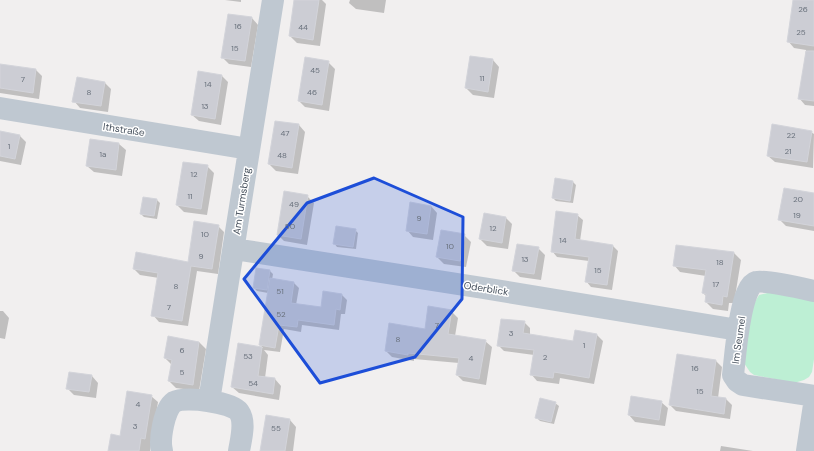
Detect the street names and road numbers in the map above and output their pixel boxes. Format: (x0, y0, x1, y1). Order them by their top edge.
street label: Ithstraße (102, 120, 146, 139)
street label: Am Turmsberg (230, 166, 253, 236)
street label: Oderblick (463, 279, 509, 298)
street label: Im Seumel (729, 315, 748, 365)

